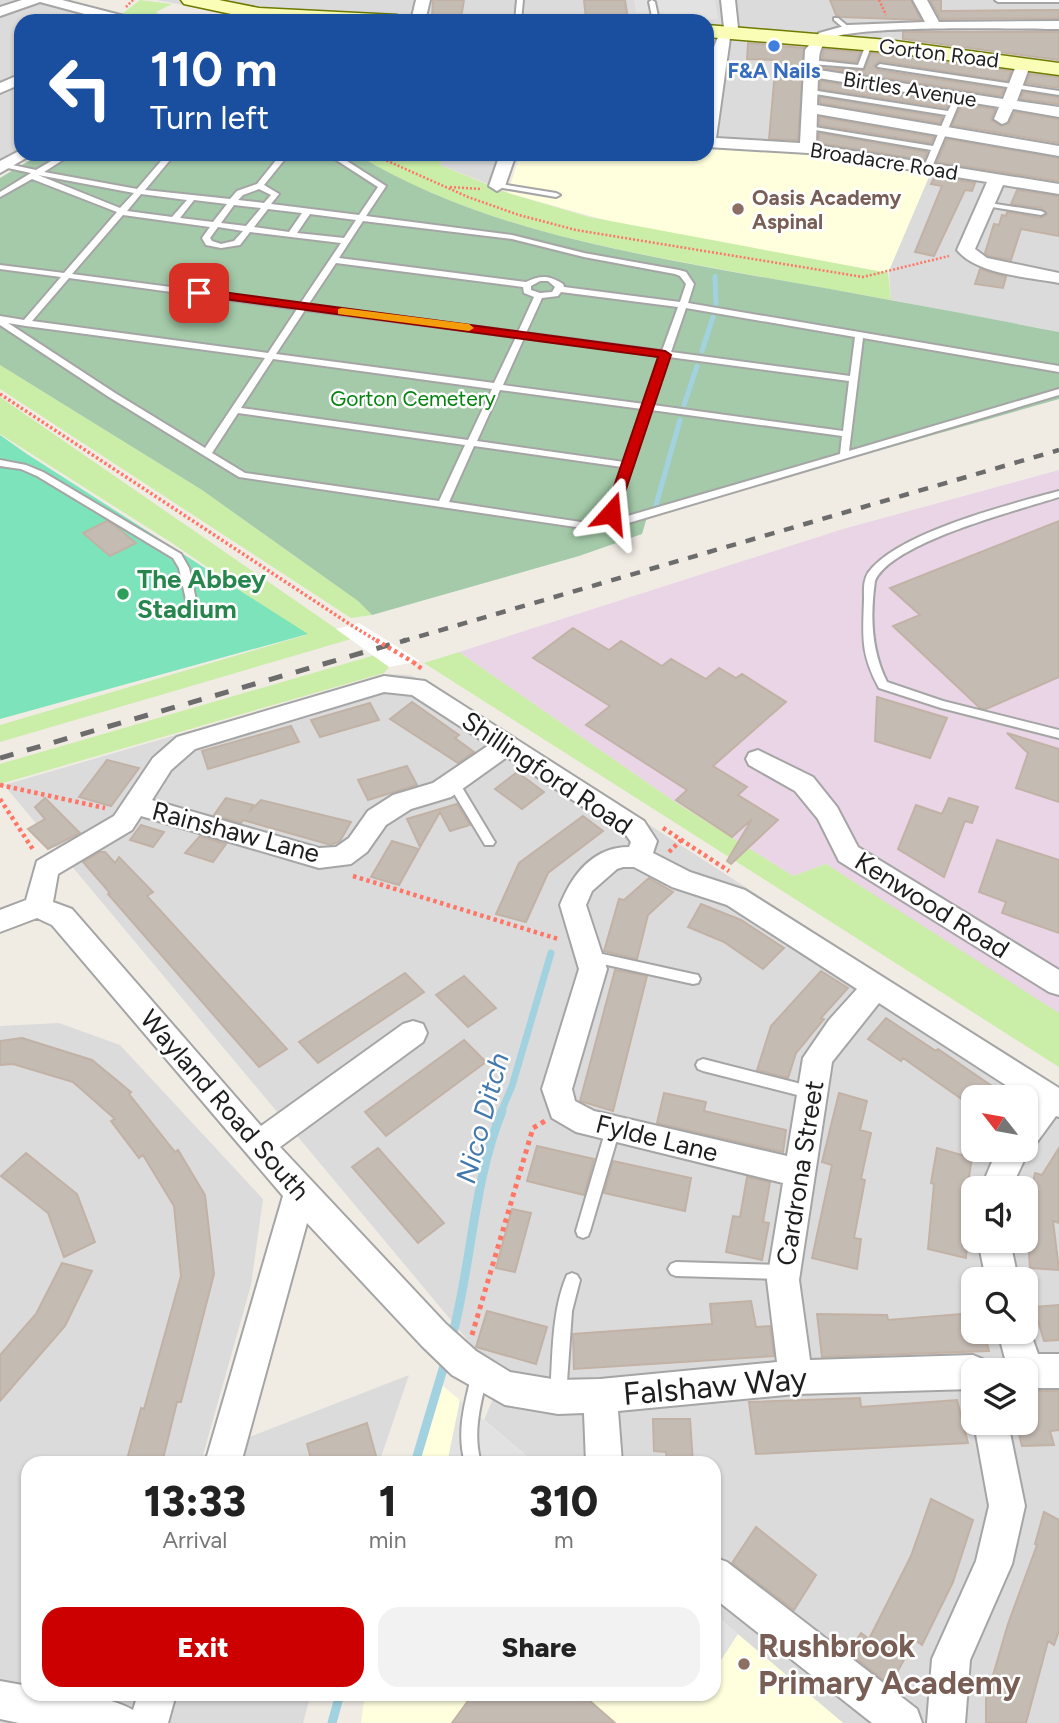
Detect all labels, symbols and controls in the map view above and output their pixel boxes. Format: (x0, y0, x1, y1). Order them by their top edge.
street label: Gorton Road (878, 33, 1000, 73)
marker: F&A Nails (766, 38, 782, 54)
text: 110 m (150, 39, 278, 98)
icon: left (35, 42, 126, 133)
place label: F&A Nails (727, 58, 821, 83)
street label: Birtles Avenue (841, 66, 979, 112)
text: Turn left (150, 99, 269, 137)
street label: Broadacre Road (808, 137, 960, 185)
place label: Oasis Academy Aspinal (752, 185, 902, 234)
marker: Oasis Academy Aspinal (730, 201, 746, 217)
pin (169, 263, 229, 323)
icon: arrive (180, 274, 218, 312)
park label: Gorton Cemetery (330, 386, 496, 411)
position arrow (574, 476, 648, 550)
place label: The Abbey Stadium (137, 563, 266, 625)
marker: The Abbey Stadium (115, 586, 131, 602)
street label: Shillingford Road (456, 704, 638, 842)
street label: Rainshaw Lane (149, 794, 323, 870)
street label: Kenwood Road (849, 845, 1015, 965)
street label: Wayland Road South (134, 1003, 316, 1207)
water label: Nico Ditch (448, 1049, 516, 1187)
street label: Cardrona Street (770, 1078, 830, 1268)
north arrow (961, 1085, 1038, 1162)
map controls (961, 1085, 1038, 1435)
street label: Fylde Lane (593, 1107, 721, 1169)
button: sound (961, 1176, 1038, 1253)
button: search (961, 1267, 1038, 1344)
button: layers (961, 1358, 1038, 1435)
street label: Falshaw Way (621, 1359, 809, 1413)
text: 13:33 (144, 1476, 246, 1527)
text: 1 (379, 1476, 397, 1527)
text: 310 (529, 1476, 598, 1527)
text: Arrival (162, 1526, 227, 1554)
text: min (369, 1526, 407, 1554)
text: m (554, 1526, 574, 1554)
button: Exit (42, 1607, 364, 1687)
button: Share (378, 1607, 700, 1687)
place label: Rushbrook Primary Academy (758, 1627, 1021, 1702)
marker: Rushbrook Primary Academy (736, 1656, 752, 1672)

